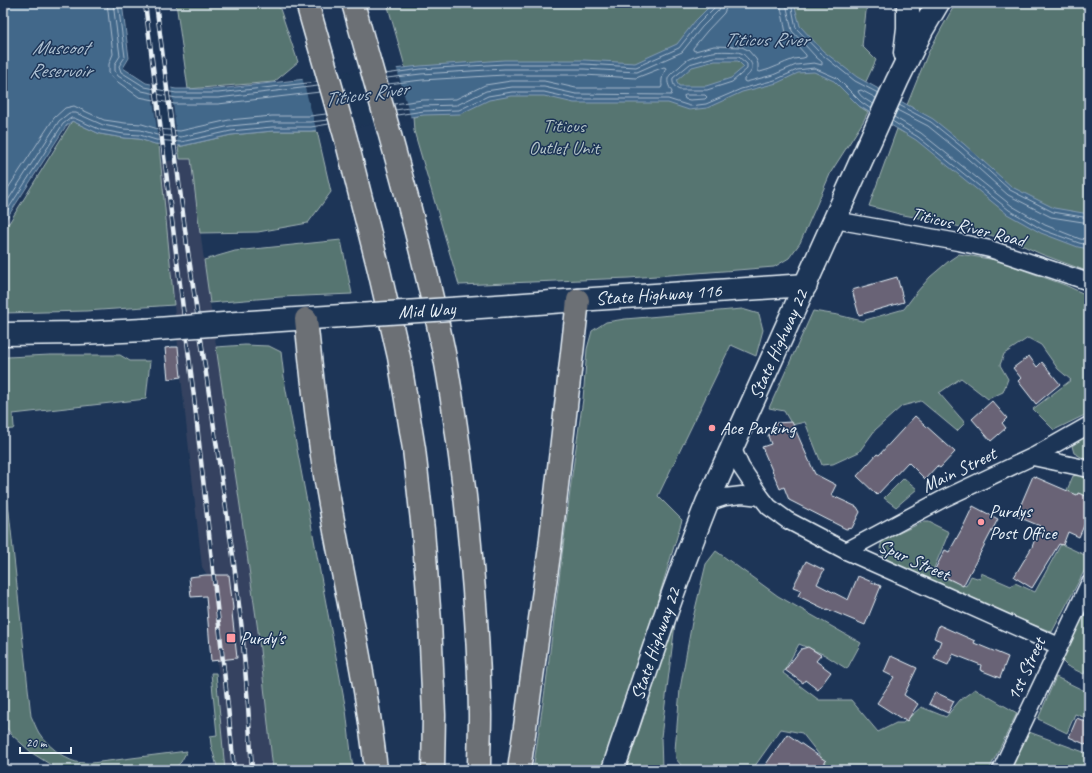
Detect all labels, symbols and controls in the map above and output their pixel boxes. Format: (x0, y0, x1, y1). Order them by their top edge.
water label: Titicus River (724, 27, 811, 52)
water label: Muscoot Reservoir (29, 35, 95, 83)
water label: Titicus River (322, 75, 412, 112)
park label: Titicus Outlet Unit (529, 114, 601, 160)
street label: Titicus River Road (908, 201, 1030, 253)
street label: State Highway 116 (595, 278, 724, 311)
street label: State Highway 22 (743, 285, 814, 403)
street label: Mid Way (397, 297, 458, 324)
place label: Ace Parking (720, 416, 796, 440)
marker: Ace Parking (707, 423, 717, 433)
street label: Main Street (918, 441, 1002, 498)
place label: Purdys Post Office (989, 499, 1058, 545)
marker: Purdys Post Office (976, 517, 986, 527)
street label: Spur Street (875, 534, 955, 587)
street label: State Highway 22 (625, 583, 687, 703)
place label: Purdy's (240, 626, 287, 650)
marker: Purdy's (225, 632, 237, 644)
street label: 1st Street (1001, 632, 1052, 704)
scale bar (20, 729, 71, 755)
text: 20 m (26, 735, 48, 751)

